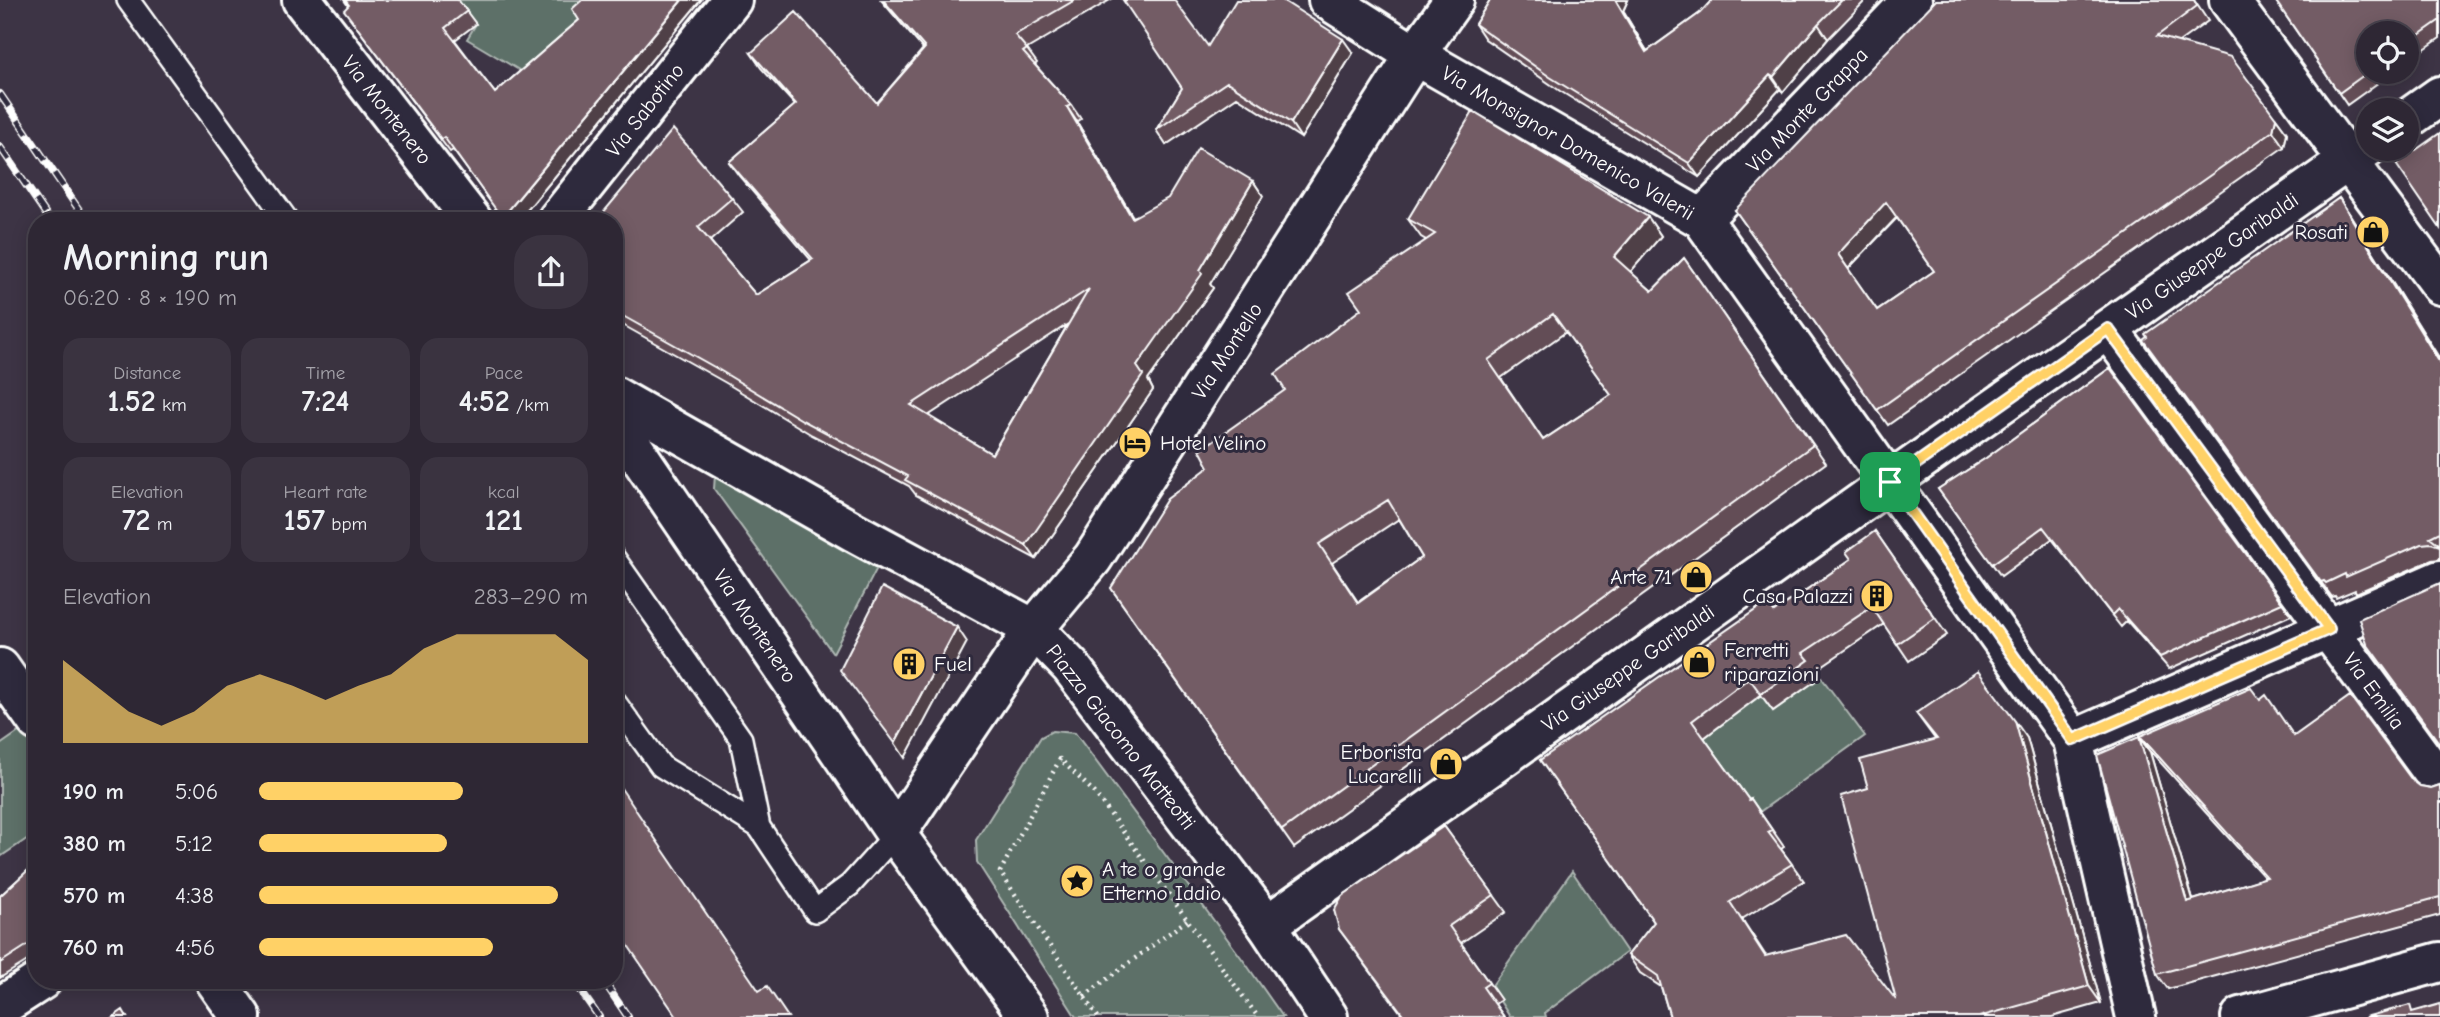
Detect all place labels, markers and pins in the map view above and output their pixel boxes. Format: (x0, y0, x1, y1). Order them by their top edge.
shop icon: Rosati (2354, 213, 2392, 251)
place label: Rosati (2294, 220, 2348, 244)
hotel icon: Hotel Velino (1116, 424, 1154, 462)
place label: Hotel Velino (1160, 431, 1266, 455)
pin (1860, 452, 1920, 512)
shop icon: Arte 71 (1677, 558, 1715, 596)
place label: Arte 71 (1610, 565, 1672, 589)
building icon: Casa Palazzi (1858, 577, 1896, 615)
place label: Casa Palazzi (1743, 584, 1853, 608)
place label: Ferretti riparazioni (1724, 638, 1819, 686)
shop icon: Ferretti riparazioni (1680, 643, 1718, 681)
building icon: Fuel (890, 645, 928, 683)
place label: Fuel (934, 652, 972, 676)
place label: Erborista Lucarelli (1341, 740, 1422, 788)
shop icon: Erborista Lucarelli (1427, 745, 1465, 783)
place label: A te o grande Etterno Iddio (1102, 857, 1225, 905)
place icon: A te o grande Etterno Iddio (1058, 862, 1096, 900)

